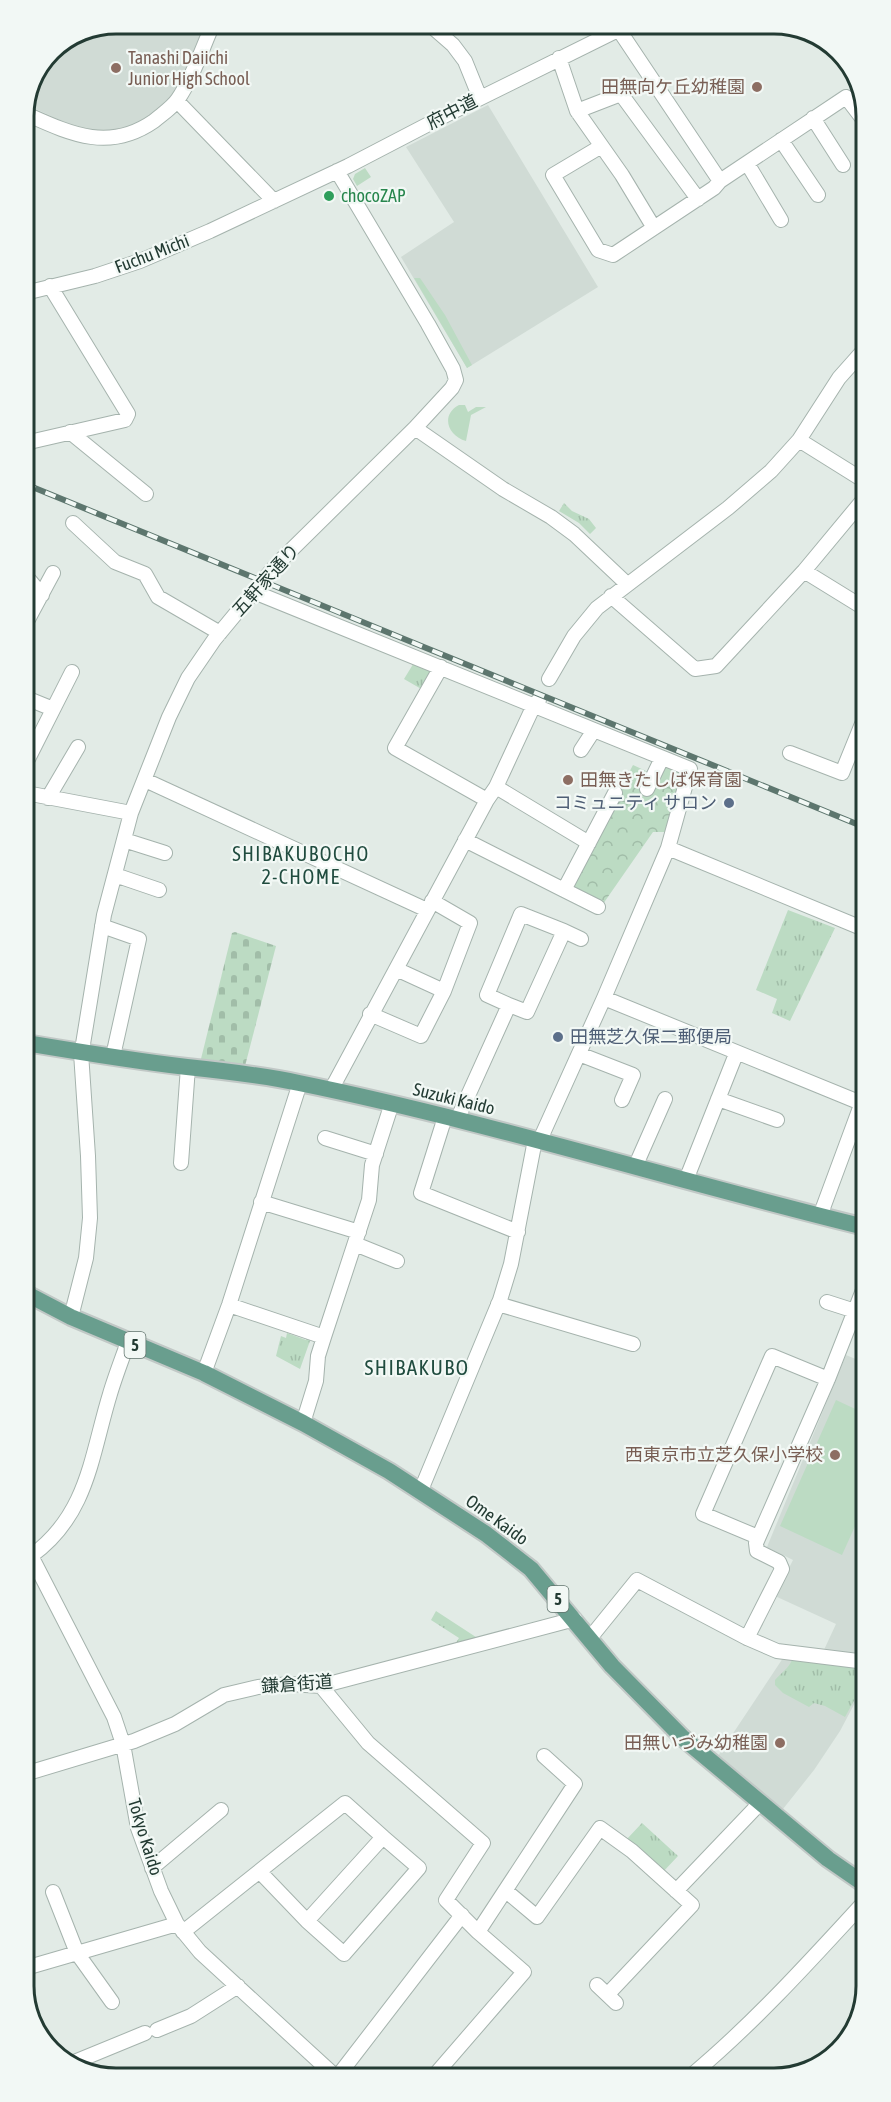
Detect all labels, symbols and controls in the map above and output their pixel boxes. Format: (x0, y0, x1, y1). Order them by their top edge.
place label: Tanashi Daiichi Junior High School (128, 47, 250, 89)
marker: Tanashi Daiichi Junior High School (109, 61, 123, 75)
place label: 田無向ケ丘幼稚園 (601, 76, 745, 97)
marker: 田無向ケ丘幼稚園 (750, 80, 764, 94)
street label: 府中道 (423, 90, 481, 133)
place label: chocoZAP (341, 185, 406, 206)
marker: chocoZAP (322, 189, 336, 203)
street label: Fuchu Michi (112, 230, 192, 277)
street label: 五軒家通り (228, 539, 304, 620)
place label: 田無きたしば保育園 (580, 769, 742, 790)
marker: 田無きたしば保育園 (561, 773, 575, 787)
place label: コミュニティ サロン (554, 792, 717, 813)
marker: コミュニティ サロン (722, 796, 736, 810)
district label: SHIBAKUBOCHO 2-CHOME (232, 842, 370, 888)
place label: 田無芝久保二郵便局 (570, 1026, 732, 1047)
marker: 田無芝久保二郵便局 (551, 1030, 565, 1044)
street label: Suzuki Kaido (411, 1078, 497, 1119)
road number: 5 (124, 1332, 146, 1358)
district label: SHIBAKUBO (364, 1355, 470, 1379)
place label: 西東京市立芝久保小学校 (625, 1444, 823, 1465)
marker: 西東京市立芝久保小学校 (828, 1448, 842, 1462)
street label: Ome Kaido (462, 1490, 533, 1549)
road number: 5 (548, 1586, 568, 1612)
street label: 鎌倉街道 (260, 1671, 334, 1696)
place label: 田無いづみ幼稚園 (624, 1732, 768, 1753)
marker: 田無いづみ幼稚園 (773, 1736, 787, 1750)
street label: Tokyo Kaido (124, 1796, 167, 1878)

